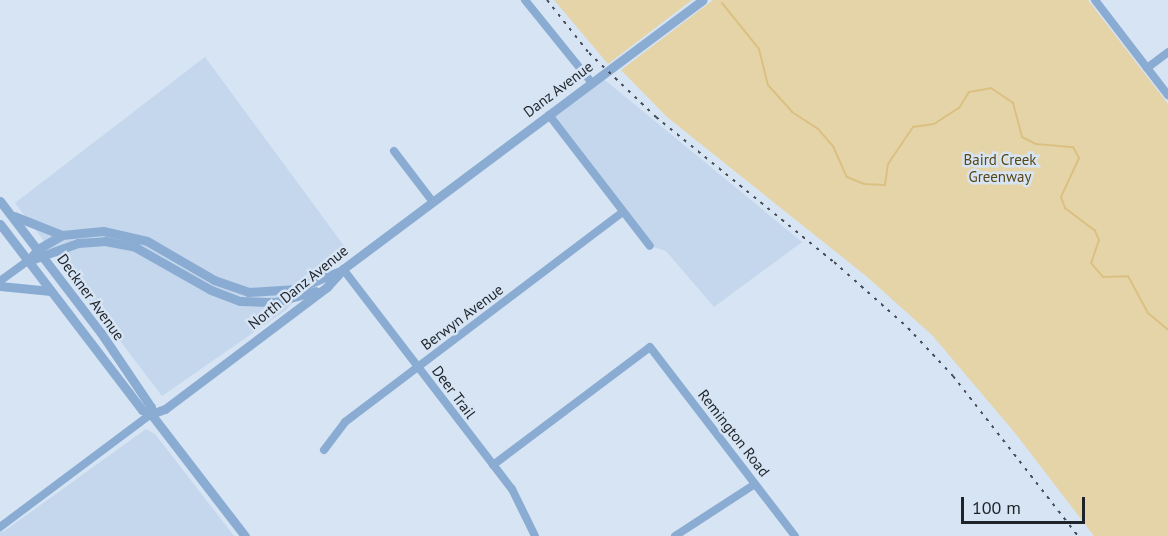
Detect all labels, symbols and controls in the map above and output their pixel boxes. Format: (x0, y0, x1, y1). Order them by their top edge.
street label: Danz Avenue (519, 57, 597, 121)
park label: Baird Creek Greenway (963, 150, 1037, 185)
street label: North Danz Avenue (244, 241, 352, 333)
street label: Deckner Avenue (53, 250, 129, 344)
street label: Berwyn Avenue (417, 280, 507, 354)
street label: Deer Trail (428, 362, 480, 422)
street label: Remington Road (695, 386, 773, 480)
scale bar (964, 485, 1088, 523)
text: 100 m (972, 496, 1021, 519)

